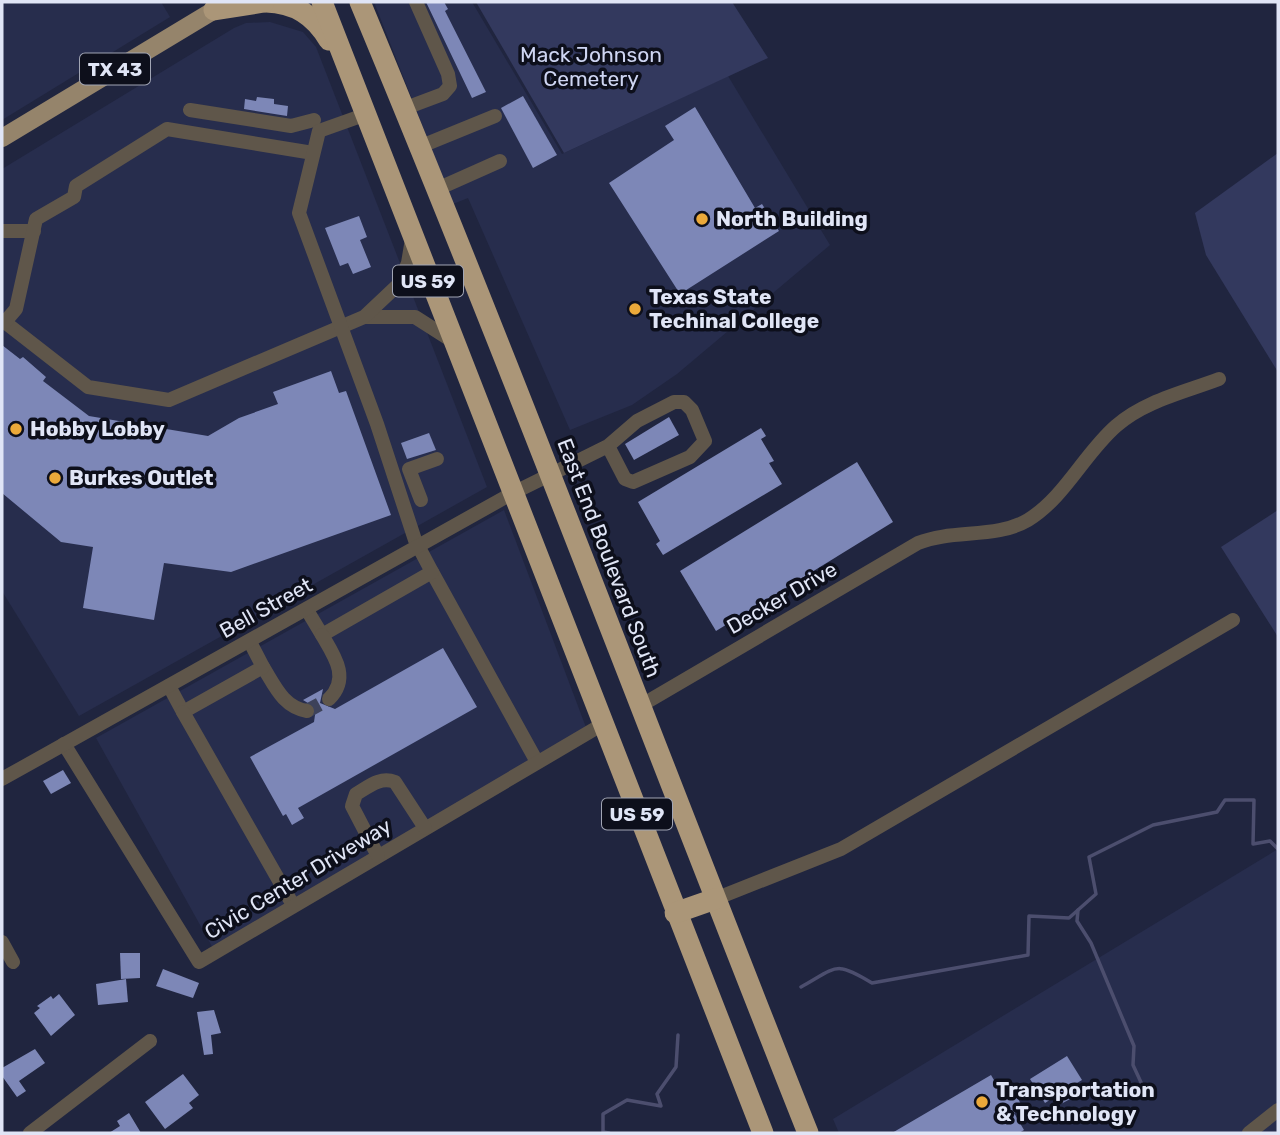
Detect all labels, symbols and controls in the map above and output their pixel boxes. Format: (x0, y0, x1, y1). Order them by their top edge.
park label: Mack Johnson Cemetery (520, 42, 662, 91)
road number: TX 43 (80, 54, 150, 85)
place label: North Building (716, 206, 868, 231)
marker: North Building (694, 211, 710, 227)
road number: US 59 (393, 266, 463, 296)
place label: Texas State Techinal College (649, 284, 819, 333)
marker: Texas State Techinal College (627, 301, 643, 317)
place label: Hobby Lobby (30, 416, 165, 441)
marker: Hobby Lobby (8, 421, 24, 437)
street label: East End Boulevard South (552, 435, 667, 681)
place label: Burkes Outlet (69, 465, 214, 490)
marker: Burkes Outlet (47, 470, 63, 486)
street label: Decker Drive (722, 556, 841, 639)
street label: Bell Street (215, 572, 316, 643)
road number: US 59 (602, 799, 672, 830)
street label: Civic Center Driveway (200, 813, 396, 944)
place label: Transportation & Technology (996, 1077, 1155, 1126)
marker: Transportation & Technology (974, 1094, 990, 1110)

